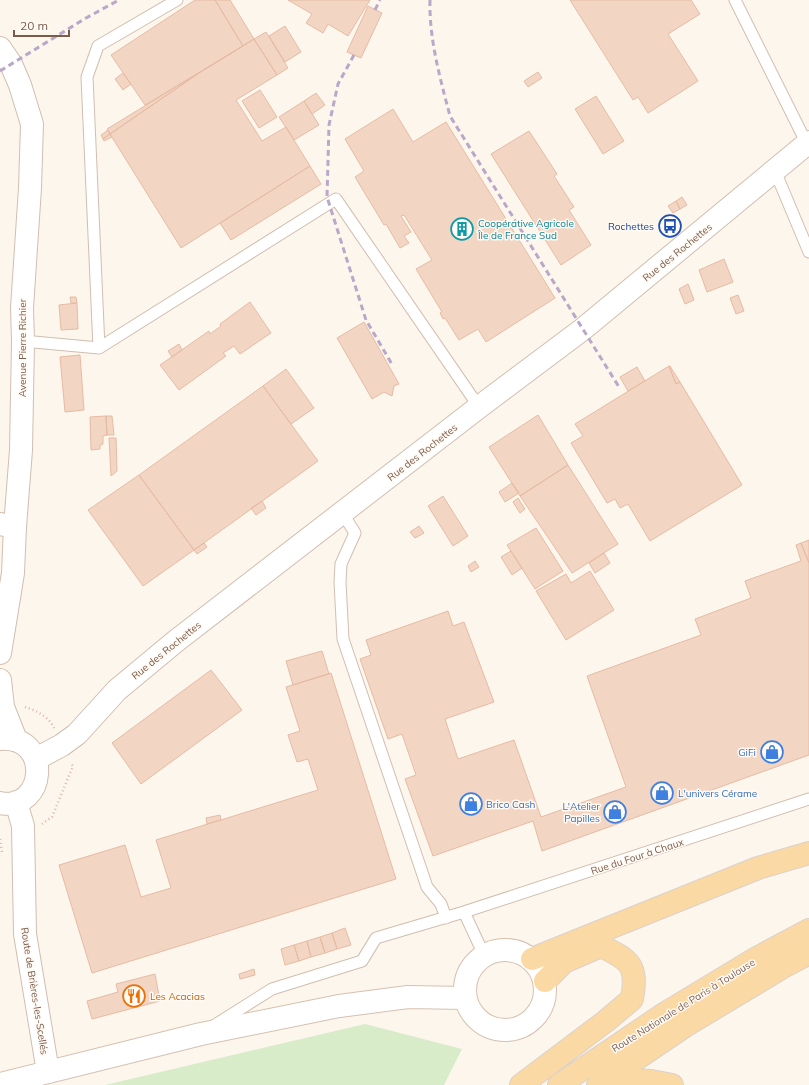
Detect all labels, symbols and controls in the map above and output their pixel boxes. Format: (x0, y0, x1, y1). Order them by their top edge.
scale bar (14, 12, 69, 38)
text: 20 m (20, 18, 48, 33)
bus stop icon: Rochettes (657, 213, 683, 239)
building icon: Coopérative Agricole Île de France Sud (449, 216, 475, 242)
place label: Coopérative Agricole Île de France Sud (477, 217, 574, 242)
place label: Rochettes (608, 220, 654, 233)
street label: Rue des Rochettes (640, 220, 715, 284)
street label: Avenue Pierre Richier (16, 298, 29, 397)
street label: Rue des Rochettes (385, 421, 460, 484)
street label: Rue des Rochettes (129, 618, 204, 682)
shop icon: GiFi (759, 739, 785, 765)
place label: GiFi (738, 746, 756, 759)
shop icon: L'univers Cérame (649, 780, 675, 806)
place label: L'univers Cérame (678, 787, 757, 800)
shop icon: Brico Cash (458, 791, 484, 817)
place label: Brico Cash (486, 798, 536, 811)
shop icon: L'Atelier Papilles (602, 799, 628, 825)
place label: L'Atelier Papilles (562, 800, 600, 825)
street label: Rue du Four à Chaux (589, 835, 686, 878)
street label: Route de Brières-les-Scellés (18, 926, 51, 1056)
street label: Route Nationale de Paris à Toulouse (609, 956, 757, 1055)
restaurant icon: Les Acacias (121, 983, 147, 1009)
place label: Les Acacias (150, 990, 205, 1003)

